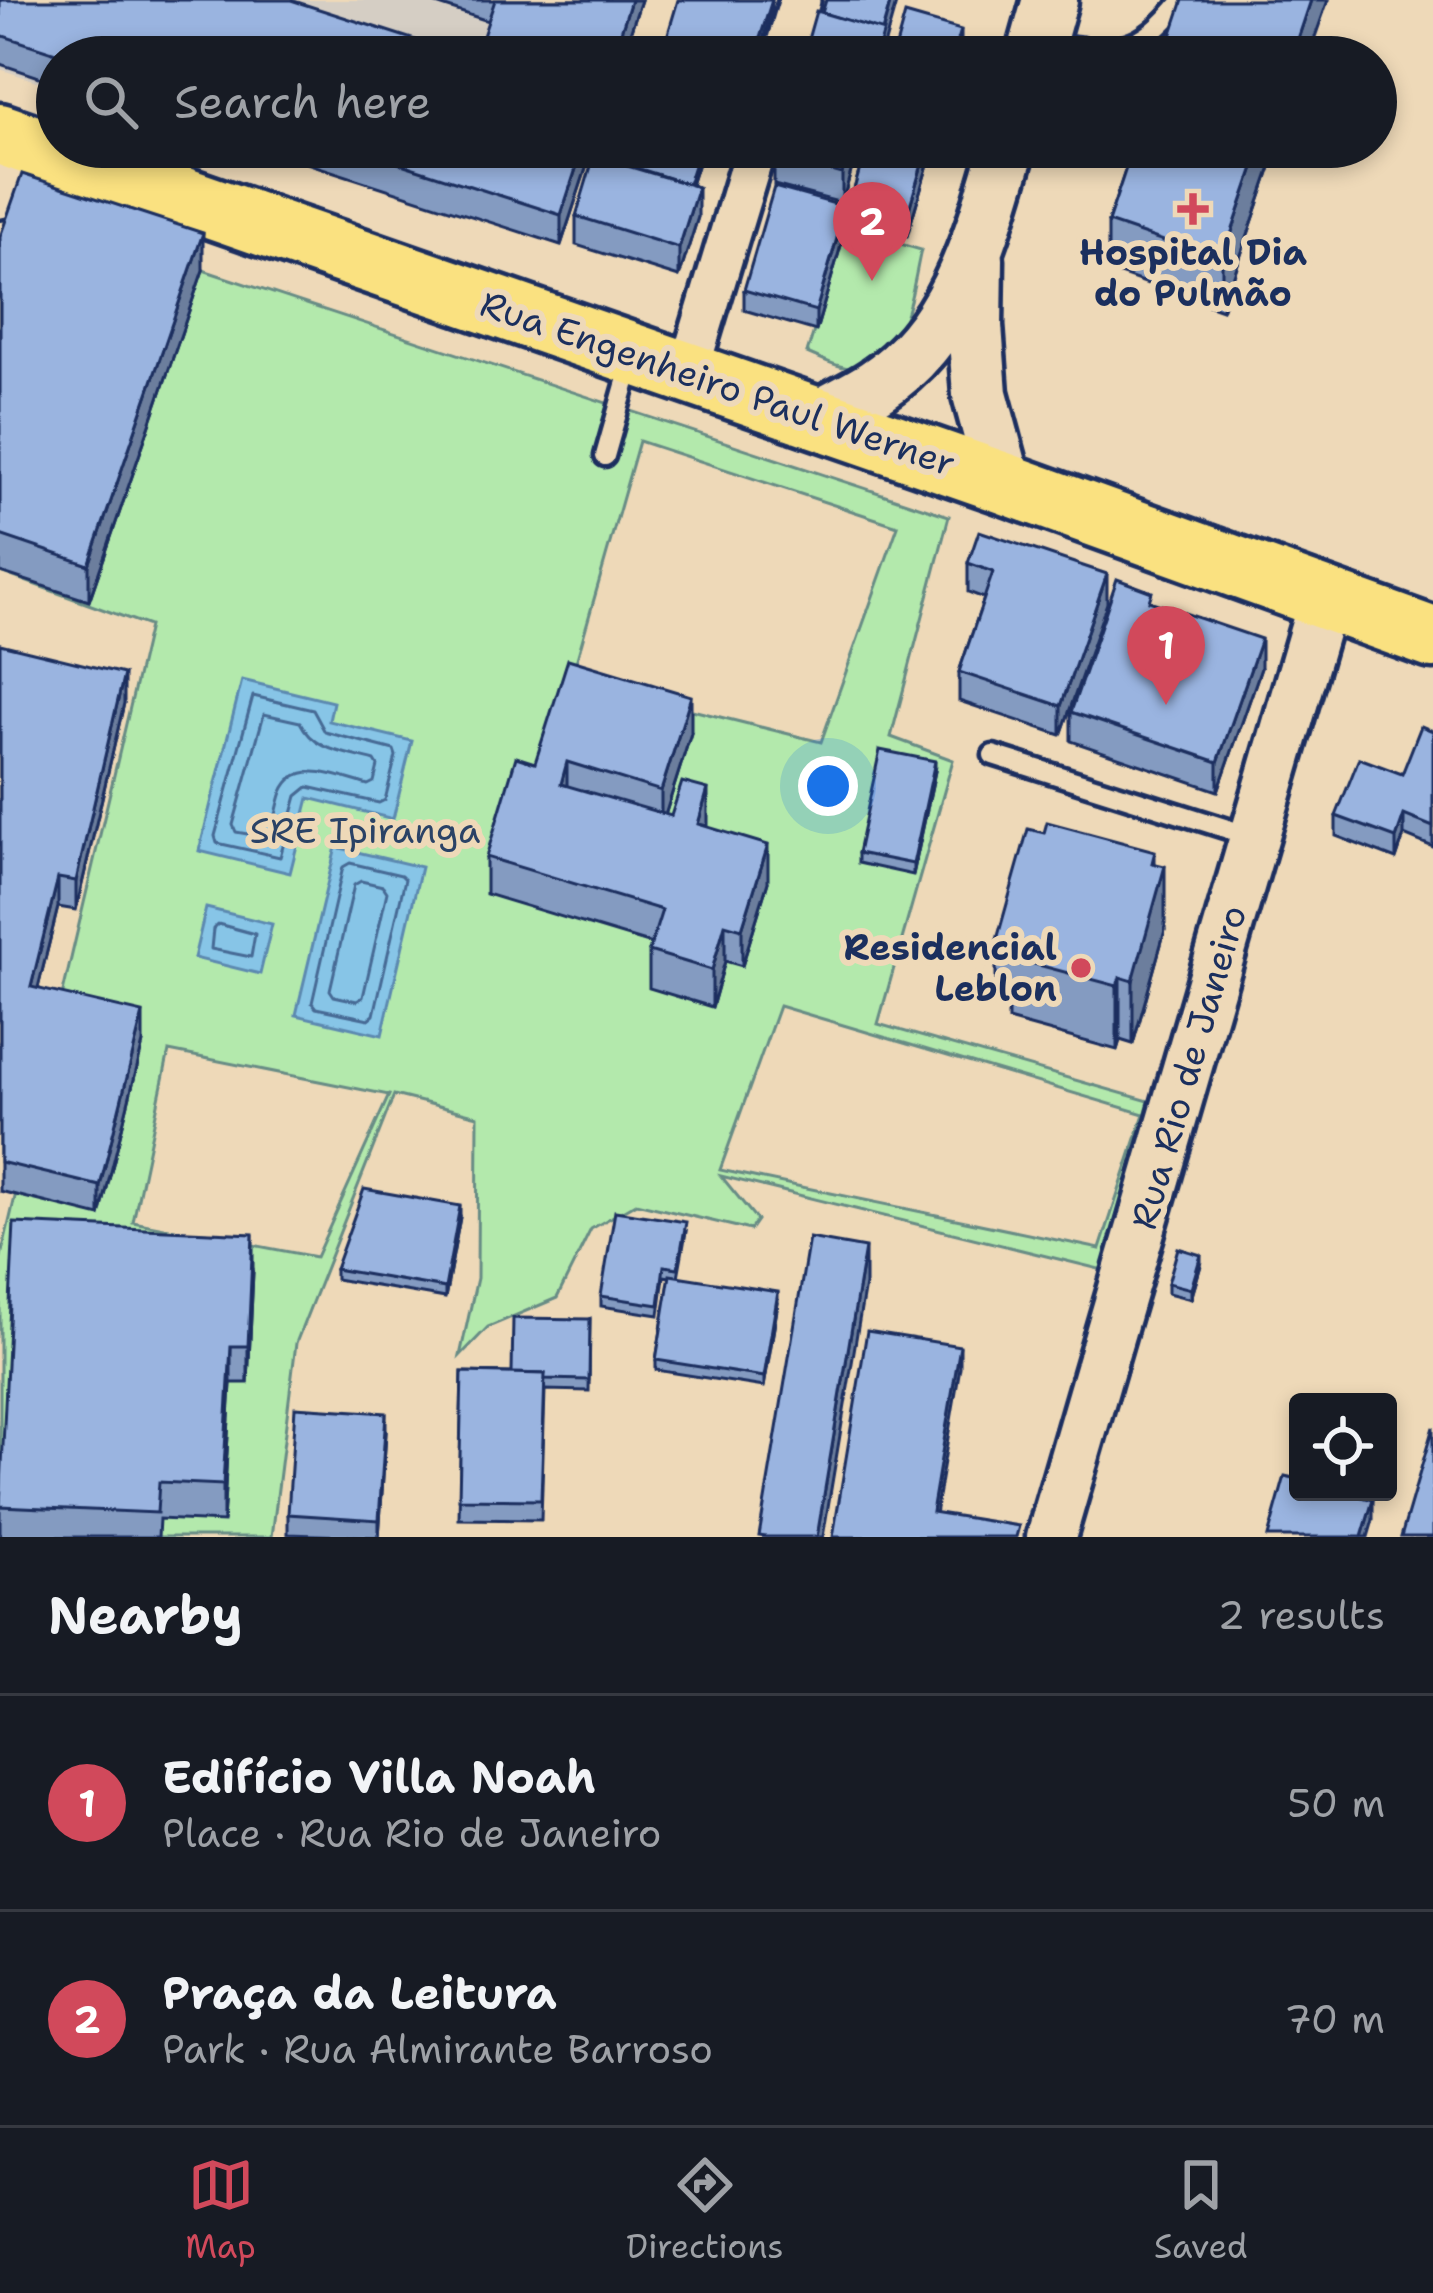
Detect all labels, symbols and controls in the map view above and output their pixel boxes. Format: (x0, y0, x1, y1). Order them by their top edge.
search box (36, 36, 1397, 168)
icon: search (78, 69, 144, 135)
text: Search here (174, 72, 431, 132)
pin: 2 (833, 182, 911, 281)
marker: Hospital Dia do Pulmão (1177, 193, 1209, 225)
place label: Hospital Dia do Pulmão (1079, 228, 1308, 318)
street label: Rua Engenheiro Paul Werner (474, 279, 962, 488)
pin: 1 (1127, 606, 1205, 705)
your location (798, 756, 858, 816)
park label: SRE Ipiranga (250, 806, 480, 855)
street label: Rua Rio de Janeiro (1119, 900, 1258, 1235)
place label: Residencial Leblon (843, 923, 1057, 1013)
marker: Residencial Leblon (1068, 955, 1094, 981)
map controls (1289, 1393, 1397, 1501)
button: locate (1289, 1393, 1397, 1501)
text: Nearby (48, 1581, 243, 1649)
text: 2 results (1218, 1589, 1385, 1641)
text: Edifício Villa Noah (162, 1747, 596, 1807)
text: 1 (78, 1777, 96, 1829)
text: 50 m (1287, 1777, 1385, 1829)
text: Place · Rua Rio de Janeiro (162, 1807, 661, 1859)
text: Praça da Leitura (162, 1963, 557, 2023)
text: 2 (73, 1993, 101, 2045)
text: 70 m (1284, 1993, 1385, 2045)
text: Park · Rua Almirante Barroso (162, 2023, 713, 2075)
tab: Map (185, 2152, 256, 2269)
tab: Directions (626, 2152, 784, 2269)
tab: Saved (1154, 2152, 1248, 2269)

